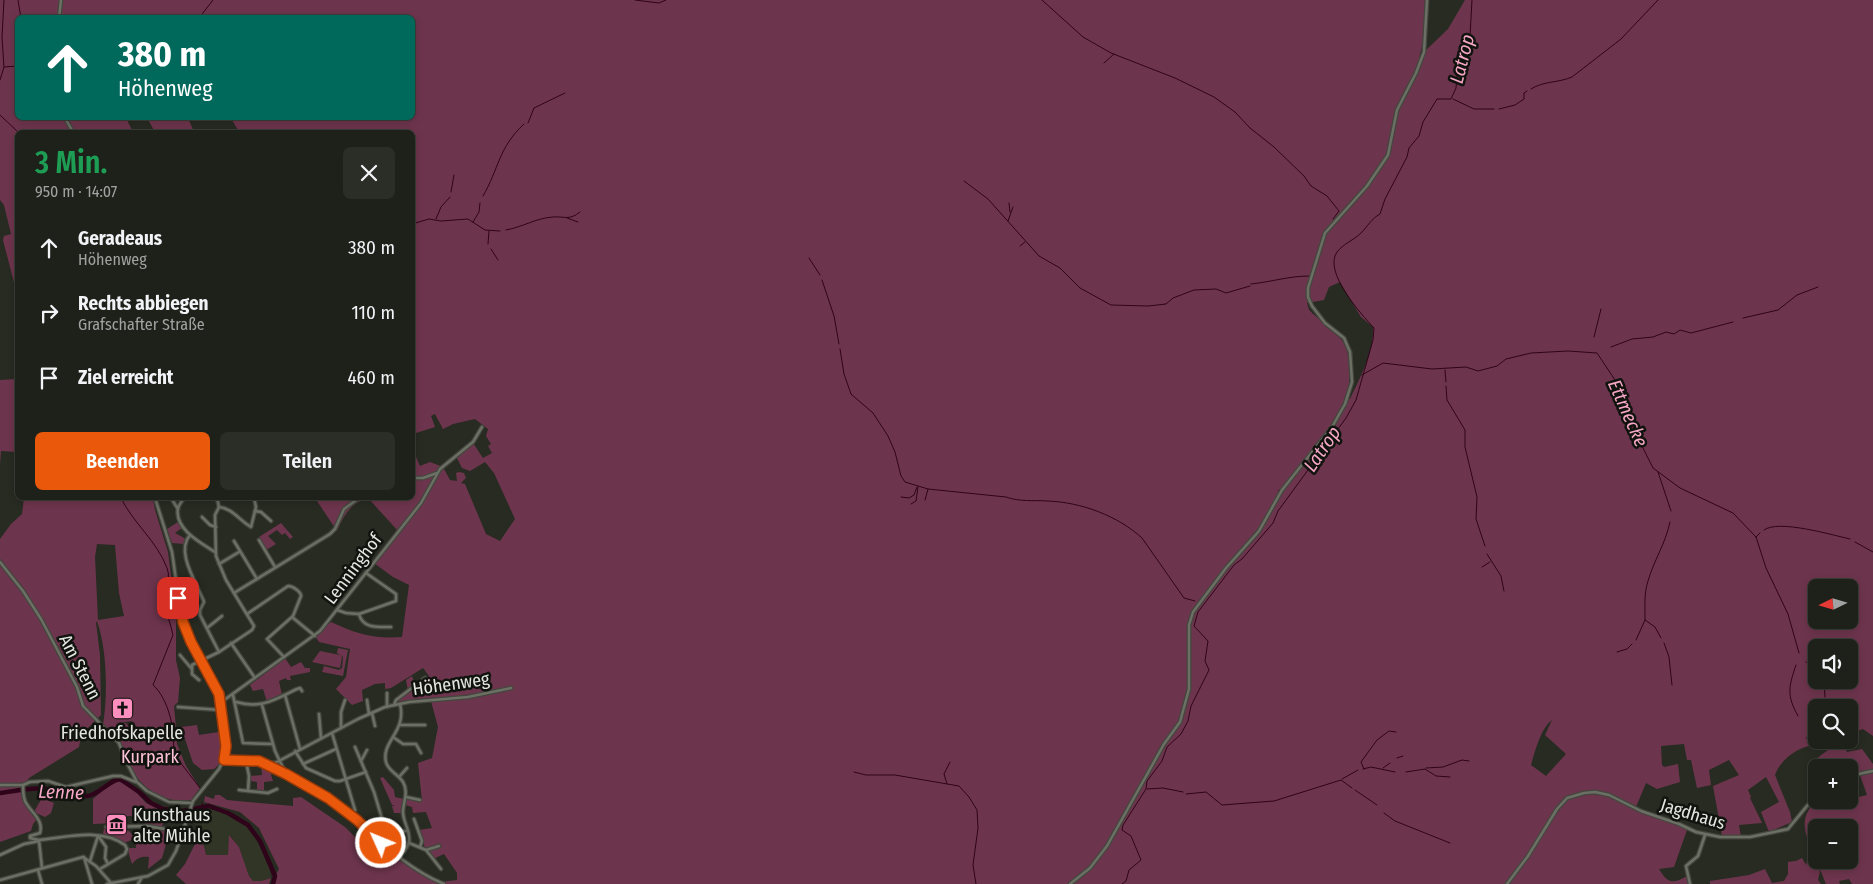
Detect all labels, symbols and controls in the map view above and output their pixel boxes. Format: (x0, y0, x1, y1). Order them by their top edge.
water label: Latrop (1445, 32, 1479, 86)
text: 380 m (118, 33, 206, 75)
icon: ahead (35, 35, 100, 100)
text: Höhenweg (118, 75, 213, 102)
text: 3 Min. (35, 145, 107, 181)
button: close (343, 147, 395, 199)
text: 950 m · 14:07 (35, 182, 117, 201)
text: Geradeaus (78, 227, 162, 250)
icon: ahead (35, 234, 63, 262)
text: 380 m (348, 236, 395, 259)
text: Höhenweg (78, 250, 147, 269)
text: Rechts abbiegen (78, 292, 208, 315)
icon: right (35, 299, 63, 327)
text: 110 m (351, 301, 395, 324)
text: Grafschafter Straße (78, 315, 205, 334)
icon: arrive (35, 364, 63, 392)
text: Ziel erreicht (78, 366, 174, 389)
text: 460 m (347, 366, 395, 389)
water label: Ettmecke (1603, 376, 1653, 450)
water label: Latrop (1298, 422, 1346, 476)
button: Beenden (35, 432, 210, 490)
button: Teilen (220, 432, 395, 490)
street label: Lenninghof (319, 528, 387, 609)
pin (157, 577, 199, 619)
north arrow (1808, 579, 1858, 629)
map controls (1808, 579, 1858, 869)
icon: arrive (164, 584, 192, 612)
street label: Am Stenn (54, 631, 106, 703)
button: sound (1808, 639, 1858, 689)
street label: Höhenweg (411, 668, 491, 700)
church icon: Friedhofskapelle (110, 696, 134, 720)
button: search (1808, 699, 1858, 749)
place label: Friedhofskapelle (61, 722, 183, 744)
park label: Kurpark (121, 746, 180, 768)
button: + (1808, 759, 1858, 809)
water label: Lenne (38, 780, 84, 804)
street label: Jagdhaus (1658, 794, 1728, 834)
place label: Kunsthaus alte Mühle (133, 804, 211, 847)
museum icon: Kunsthaus alte Mühle (105, 813, 129, 837)
position arrow (354, 816, 406, 868)
button: − (1808, 819, 1858, 869)

